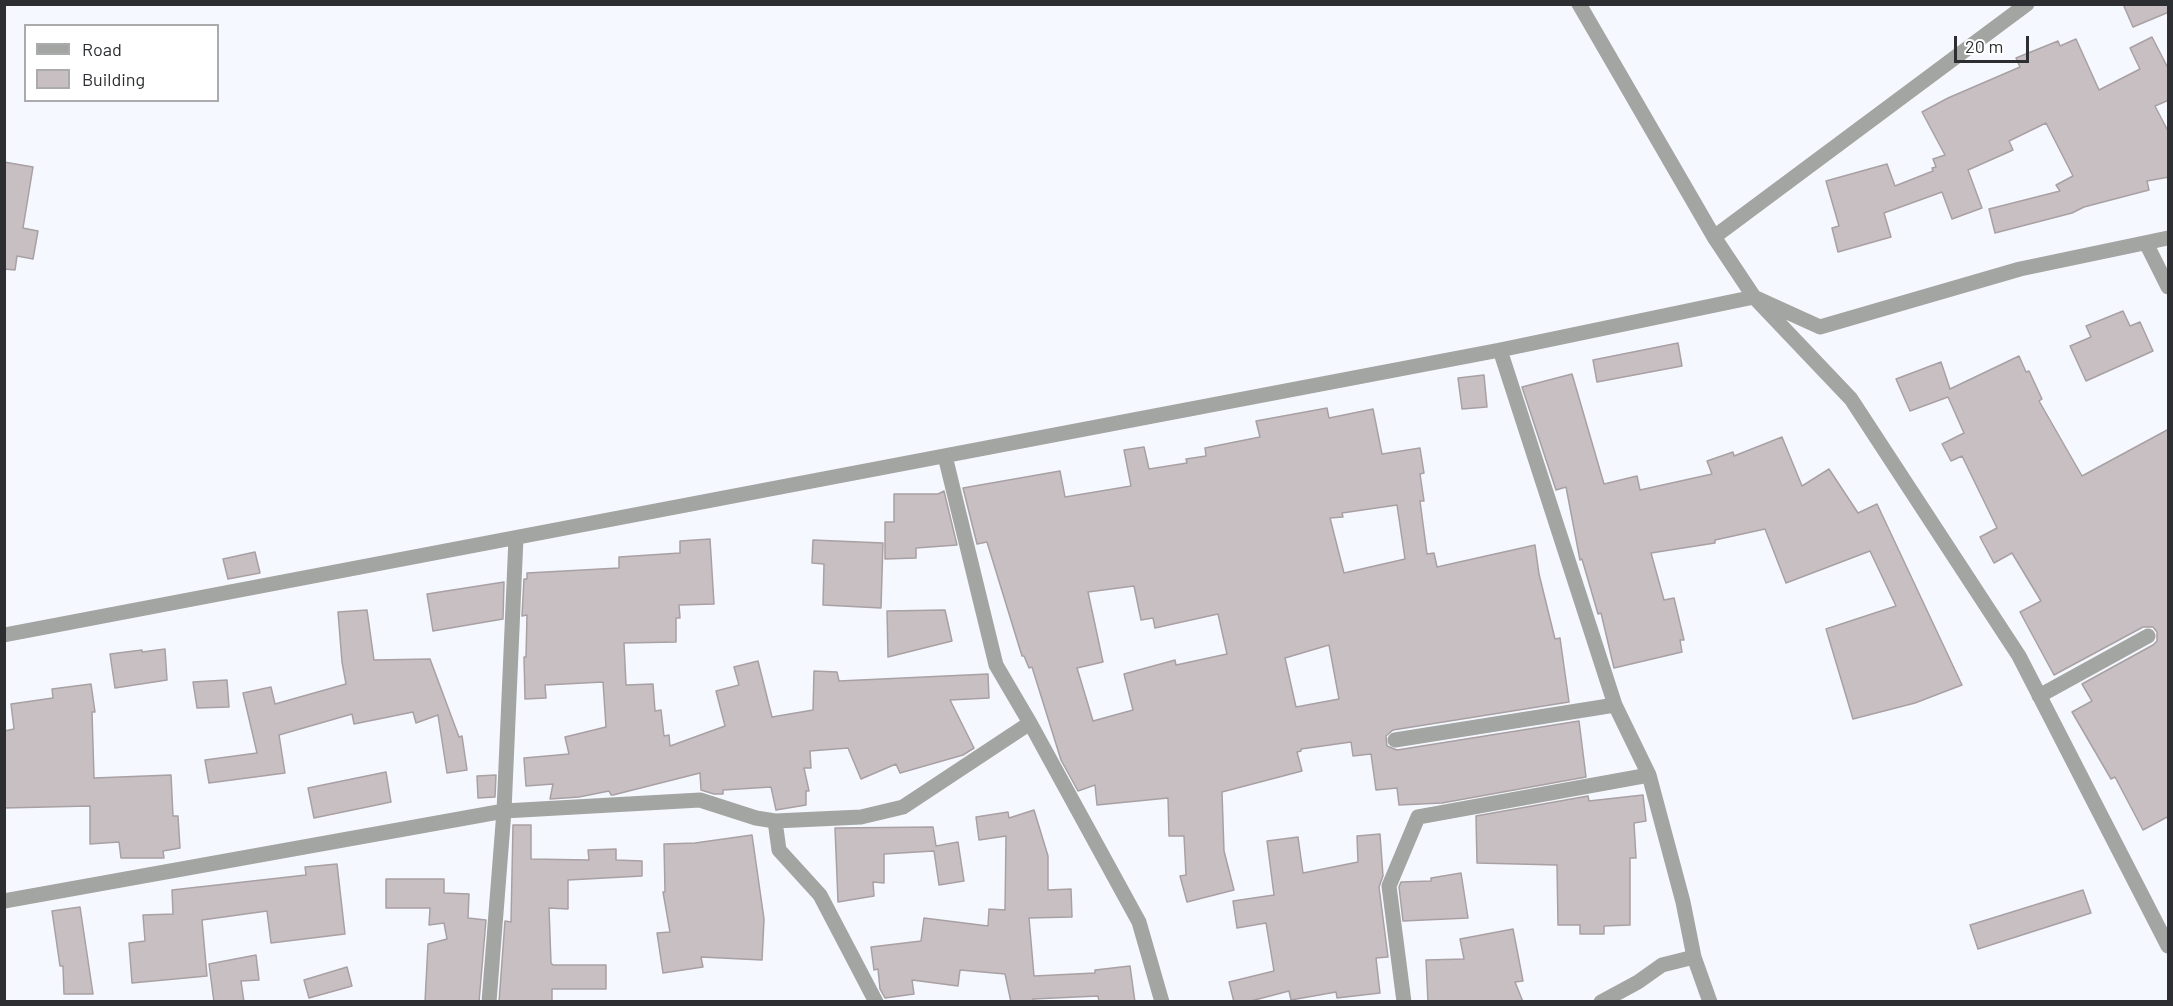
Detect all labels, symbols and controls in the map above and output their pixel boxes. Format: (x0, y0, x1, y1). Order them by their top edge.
legend (24, 24, 219, 102)
scale bar (1957, 24, 2032, 62)
text: 20 m (1965, 35, 2003, 57)
text: Road (82, 38, 122, 60)
text: Building (82, 68, 145, 90)

